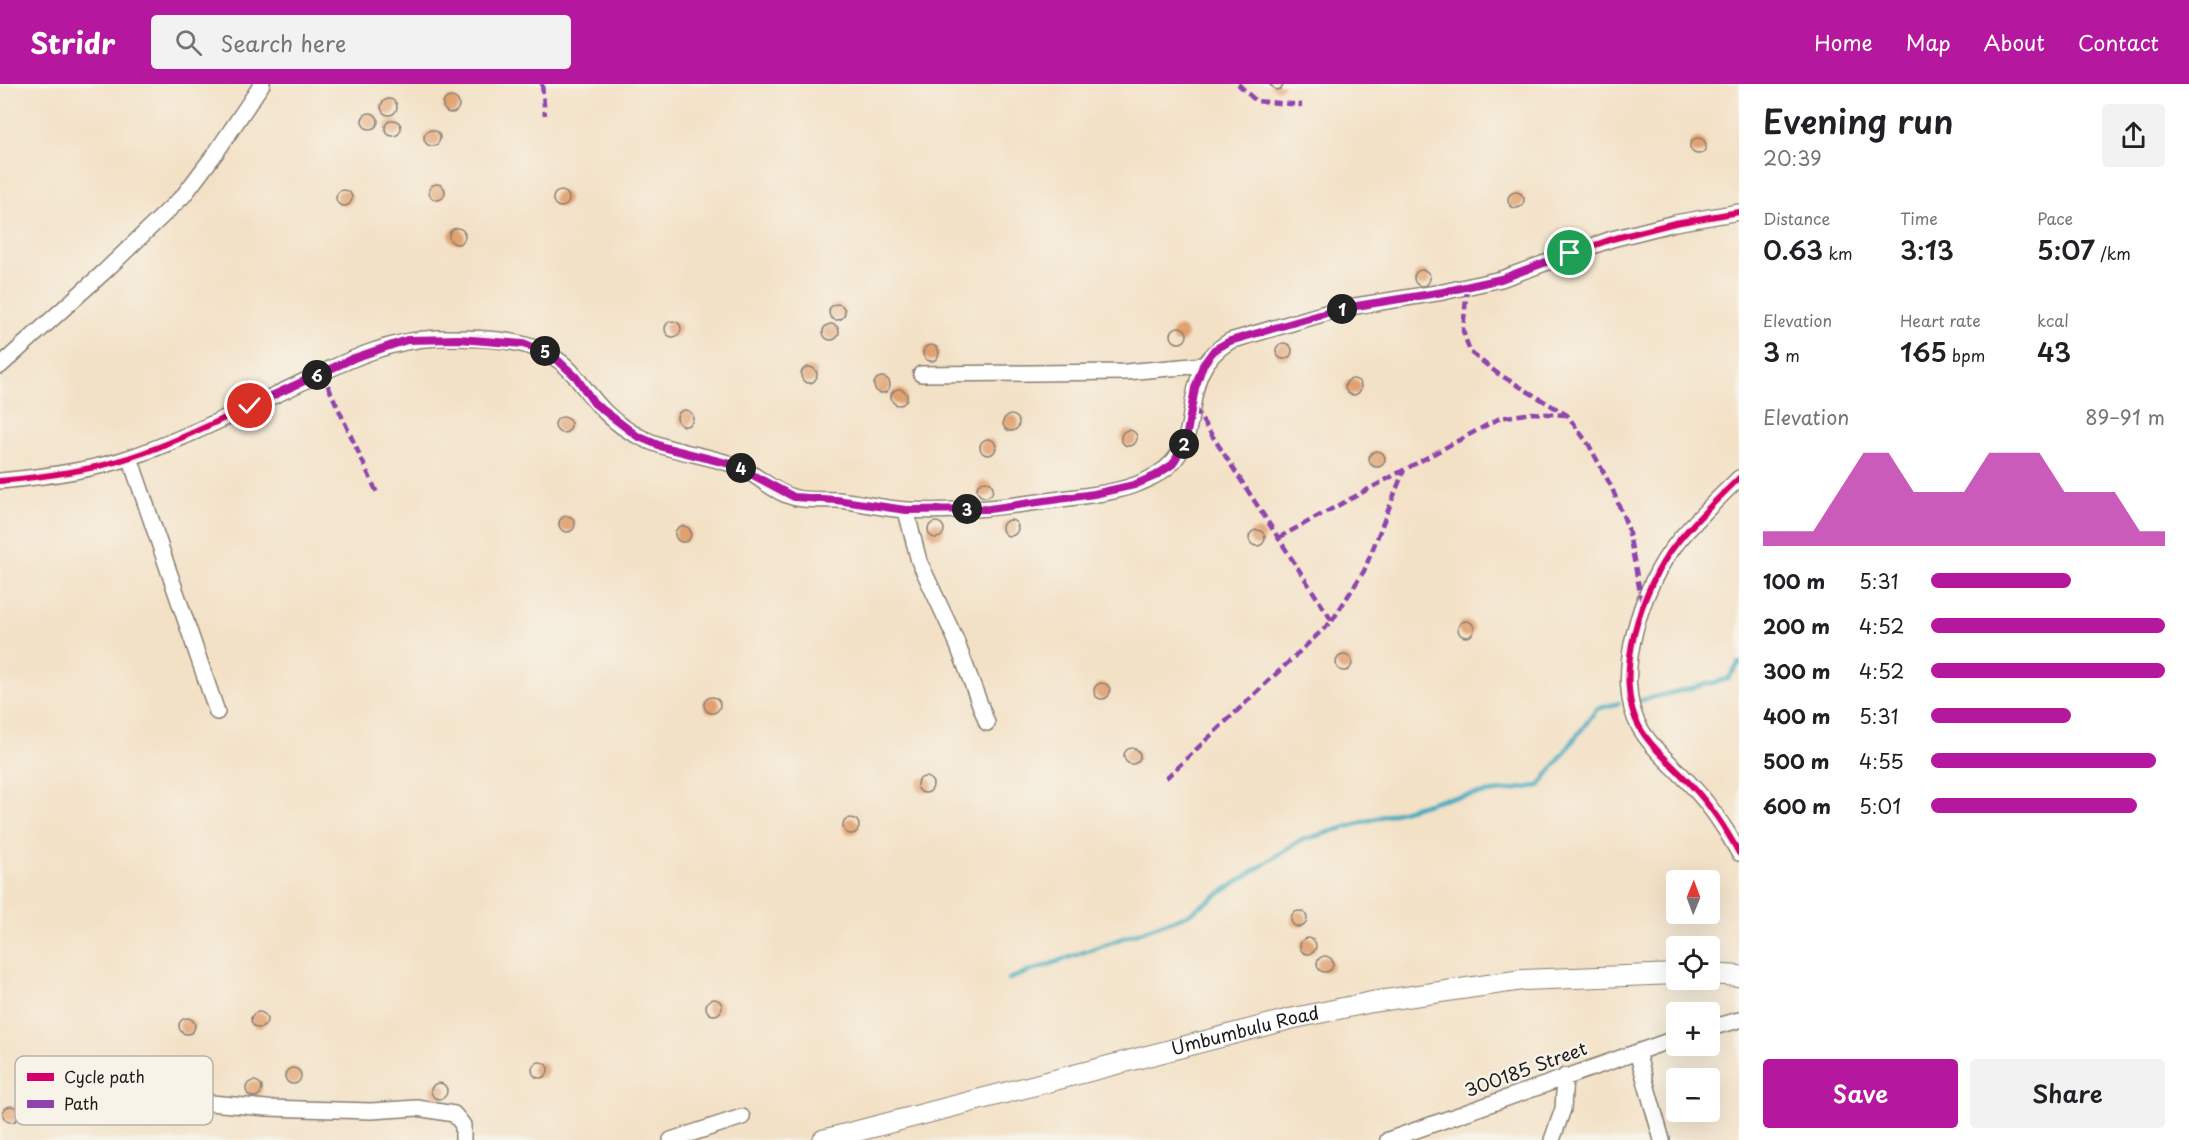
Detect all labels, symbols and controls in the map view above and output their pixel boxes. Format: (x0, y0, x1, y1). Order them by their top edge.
search box (151, 15, 571, 69)
text: Stridr (30, 21, 115, 64)
icon: search (172, 26, 205, 59)
text: Search here (220, 26, 346, 59)
text: Home (1814, 26, 1873, 58)
text: Map (1906, 26, 1951, 58)
text: About (1984, 26, 2045, 58)
text: Contact (2078, 26, 2159, 58)
text: Evening run (1763, 95, 1954, 145)
button: share (2102, 104, 2165, 167)
text: 20:39 (1763, 143, 1822, 173)
text: Distance (1763, 206, 1830, 230)
text: Time (1900, 206, 1938, 230)
text: Pace (2037, 206, 2073, 230)
pin (1544, 227, 1595, 278)
text: 0.63 (1763, 230, 1823, 269)
text: 3:13 (1900, 230, 1954, 269)
text: 5:07 (2037, 230, 2095, 269)
icon: arrive (1553, 236, 1586, 269)
text: km (1823, 241, 1852, 265)
text: /km (2095, 241, 2131, 265)
pin: 1 (1327, 294, 1357, 324)
text: 1 (1338, 297, 1346, 321)
text: Elevation (1763, 308, 1832, 332)
text: Heart rate (1900, 308, 1981, 332)
text: kcal (2037, 308, 2069, 332)
text: 3 (1763, 332, 1780, 371)
text: 165 (1900, 332, 1947, 371)
text: 43 (2037, 332, 2071, 371)
pin: 5 (530, 336, 560, 366)
text: 5 (540, 339, 550, 363)
text: m (1780, 343, 1800, 367)
text: bpm (1947, 343, 1985, 367)
pin: 6 (302, 360, 332, 390)
text: 6 (311, 363, 323, 387)
pin (224, 380, 275, 431)
icon: check (233, 389, 266, 422)
text: Elevation (1763, 402, 1849, 432)
text: 89–91 m (2085, 402, 2165, 432)
pin: 2 (1169, 429, 1199, 459)
text: 2 (1178, 432, 1190, 456)
pin: 4 (726, 453, 756, 483)
text: 4 (736, 456, 746, 480)
pin: 3 (952, 494, 982, 524)
text: 3 (962, 497, 972, 521)
text: 100 m (1763, 566, 1825, 596)
text: 5:31 (1859, 566, 1899, 596)
text: 200 m (1763, 611, 1830, 641)
text: 4:52 (1859, 611, 1904, 641)
text: 300 m (1763, 656, 1831, 686)
text: 4:52 (1859, 656, 1904, 686)
text: 400 m (1763, 701, 1831, 731)
text: 5:31 (1859, 701, 1899, 731)
text: 500 m (1763, 746, 1830, 776)
text: 4:55 (1859, 746, 1904, 776)
text: 600 m (1763, 791, 1831, 821)
text: 5:01 (1859, 791, 1901, 821)
north arrow (1666, 870, 1720, 924)
map controls (1666, 870, 1720, 1122)
button: locate (1666, 936, 1720, 990)
street label: Umbumbulu Road (1168, 998, 1321, 1061)
button: + (1666, 1002, 1720, 1056)
street label: 300185 Street (1461, 1034, 1590, 1103)
legend (15, 1056, 213, 1125)
button: Save (1763, 1059, 1958, 1128)
button: Share (1970, 1059, 2165, 1128)
text: Cycle path (64, 1064, 145, 1088)
button: − (1666, 1068, 1720, 1122)
text: Path (64, 1091, 99, 1115)

